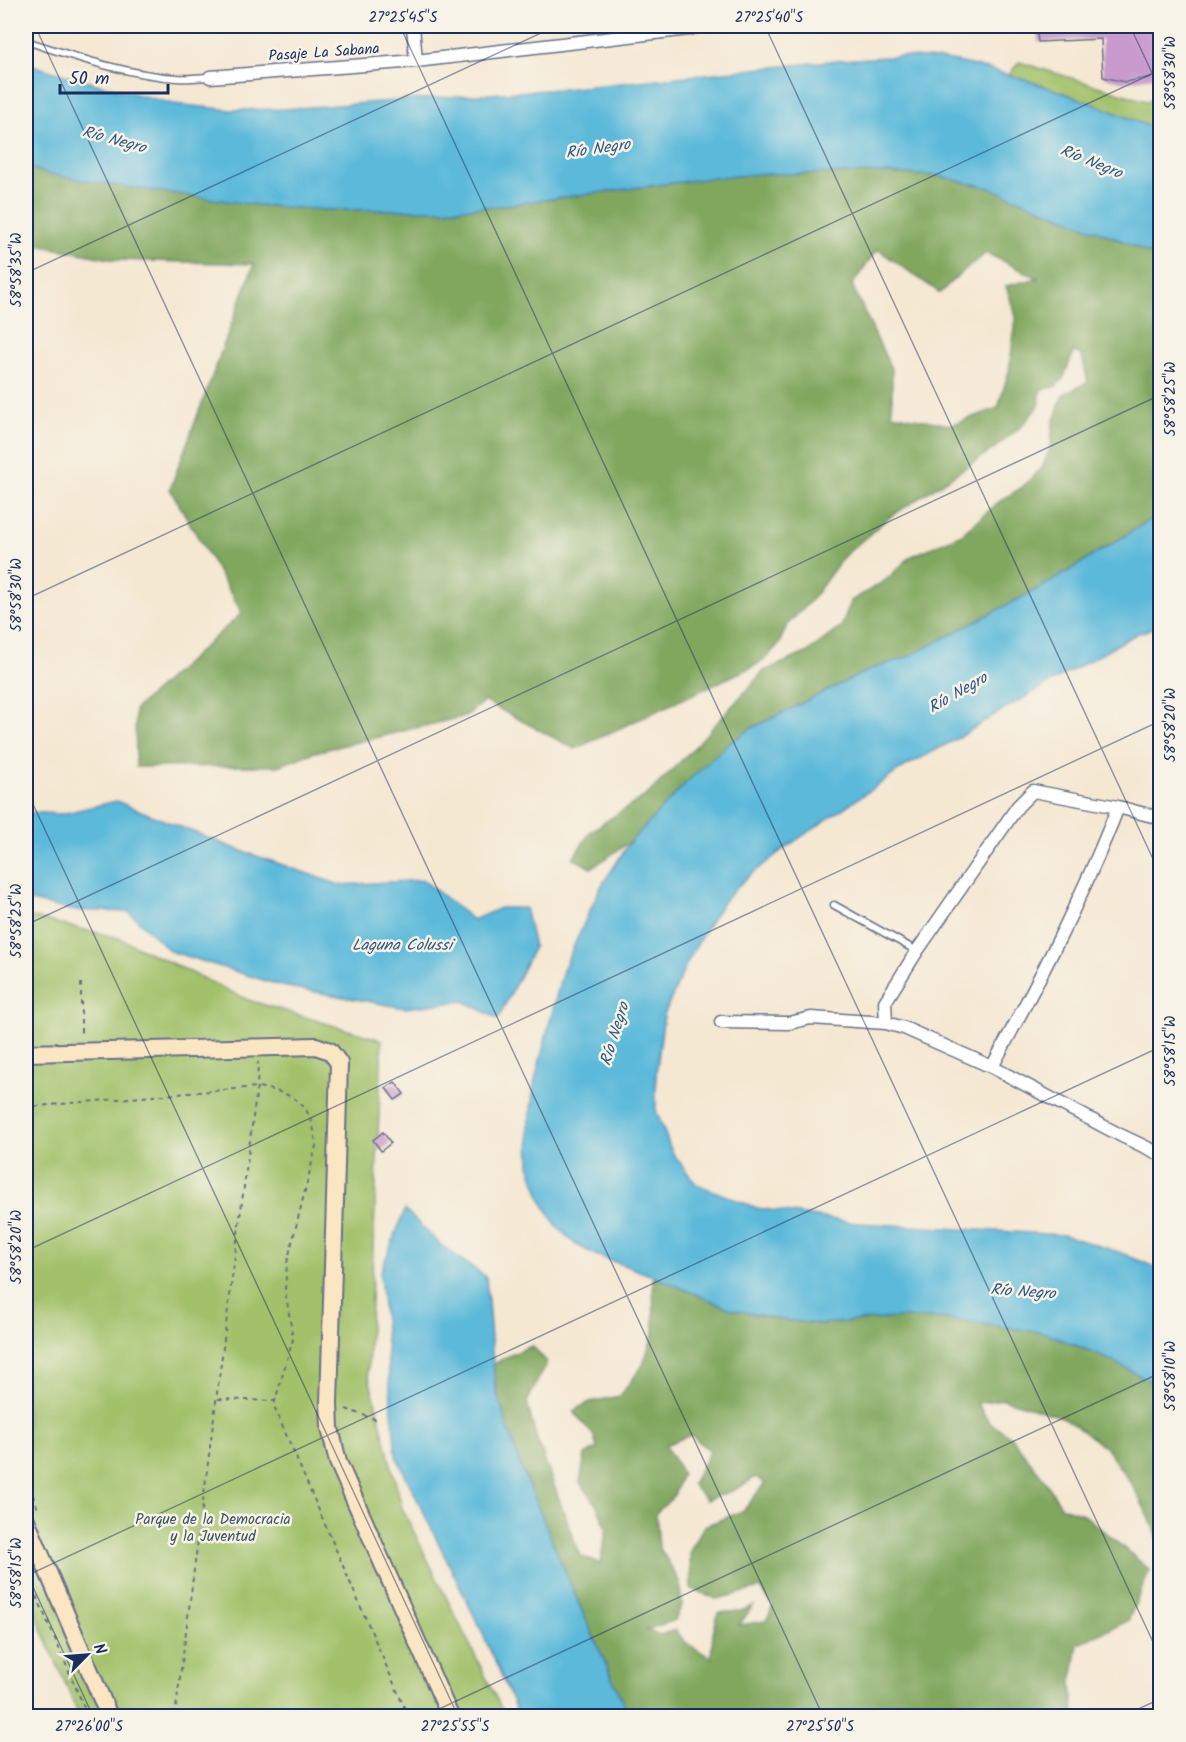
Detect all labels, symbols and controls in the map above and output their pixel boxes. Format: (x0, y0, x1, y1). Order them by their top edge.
text: 27°25'45"S (369, 6, 437, 30)
text: 27°25'40"S (735, 6, 803, 30)
text: 58°58'30"W (1159, 36, 1183, 110)
street label: Pasaje La Sabana (268, 37, 380, 69)
scale bar (60, 57, 168, 95)
text: 50 m (69, 65, 109, 94)
water label: Río Negro (79, 120, 150, 161)
water label: Río Negro (564, 132, 634, 166)
water label: Río Negro (1056, 138, 1127, 186)
text: 58°58'35"W (5, 232, 29, 307)
text: 58°58'25"W (1159, 361, 1183, 436)
text: 58°58'30"W (5, 558, 29, 632)
water label: Río Negro (924, 665, 994, 720)
text: 58°58'20"W (1159, 688, 1183, 762)
text: 58°58'25"W (5, 883, 29, 958)
water label: Laguna Colussi (352, 933, 455, 958)
water label: Río Negro (594, 998, 637, 1069)
text: 58°58'15"W (1159, 1015, 1183, 1086)
text: 58°58'20"W (5, 1210, 29, 1284)
water label: Río Negro (990, 1277, 1058, 1307)
text: 58°58'10"W (1159, 1341, 1183, 1411)
park label: Parque de la Democracia y la Juventud (135, 1508, 291, 1549)
text: 58°58'15"W (5, 1537, 29, 1608)
north arrow (57, 1625, 117, 1685)
text: N (86, 1639, 113, 1659)
text: 27°26'00"S (55, 1715, 123, 1739)
text: 27°25'55"S (421, 1715, 489, 1739)
text: 27°25'50"S (786, 1715, 854, 1739)

